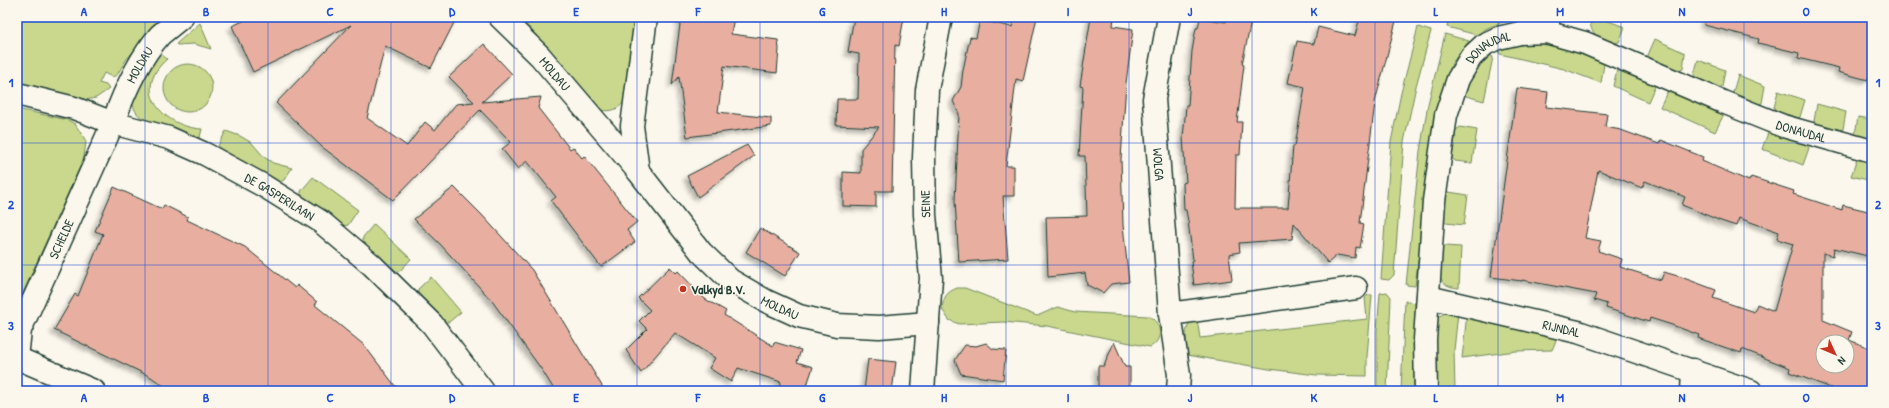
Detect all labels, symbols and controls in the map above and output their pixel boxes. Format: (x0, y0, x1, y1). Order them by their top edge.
text: A (81, 2, 88, 20)
text: B (203, 2, 210, 20)
text: C (326, 2, 334, 20)
text: D (449, 2, 456, 20)
text: E (573, 2, 579, 20)
text: F (695, 2, 702, 20)
text: G (819, 2, 826, 20)
text: H (941, 2, 947, 20)
text: I (1066, 2, 1070, 20)
text: J (1188, 2, 1193, 20)
text: K (1311, 2, 1318, 20)
text: L (1434, 2, 1439, 20)
text: M (1556, 2, 1564, 20)
text: N (1679, 2, 1686, 20)
text: O (1802, 2, 1810, 20)
street label: DONAUDAL (1461, 26, 1512, 66)
street label: MOLDAU (122, 43, 157, 86)
street label: MOLDAU (535, 53, 575, 94)
text: 1 (9, 73, 14, 91)
text: 1 (1876, 73, 1881, 91)
street label: DONAUDAL (1774, 115, 1829, 147)
street label: WOLGA (1149, 147, 1169, 182)
street label: DE GASPERILAAN (242, 168, 318, 225)
street label: SEINE (916, 190, 934, 218)
text: 2 (8, 195, 15, 213)
text: 2 (1875, 195, 1882, 213)
street label: SCHELDE (44, 216, 78, 262)
place label: Valkyd B.V. (691, 280, 745, 299)
marker: Valkyd B.V. (678, 284, 688, 294)
street label: MOLDAU (758, 291, 802, 324)
street label: RIJNDAL (1541, 315, 1582, 341)
text: 3 (8, 316, 14, 334)
text: 3 (1875, 316, 1881, 334)
north arrow (1815, 334, 1855, 374)
text: N (1835, 354, 1849, 368)
text: A (81, 388, 88, 406)
text: B (203, 388, 210, 406)
text: C (326, 388, 334, 406)
text: D (449, 388, 456, 406)
text: E (573, 388, 579, 406)
text: F (695, 388, 702, 406)
text: G (819, 388, 826, 406)
text: H (941, 388, 947, 406)
text: I (1066, 388, 1070, 406)
text: J (1188, 388, 1193, 406)
text: K (1311, 388, 1318, 406)
text: L (1434, 388, 1439, 406)
text: M (1556, 388, 1564, 406)
text: N (1679, 388, 1686, 406)
text: O (1802, 388, 1810, 406)

